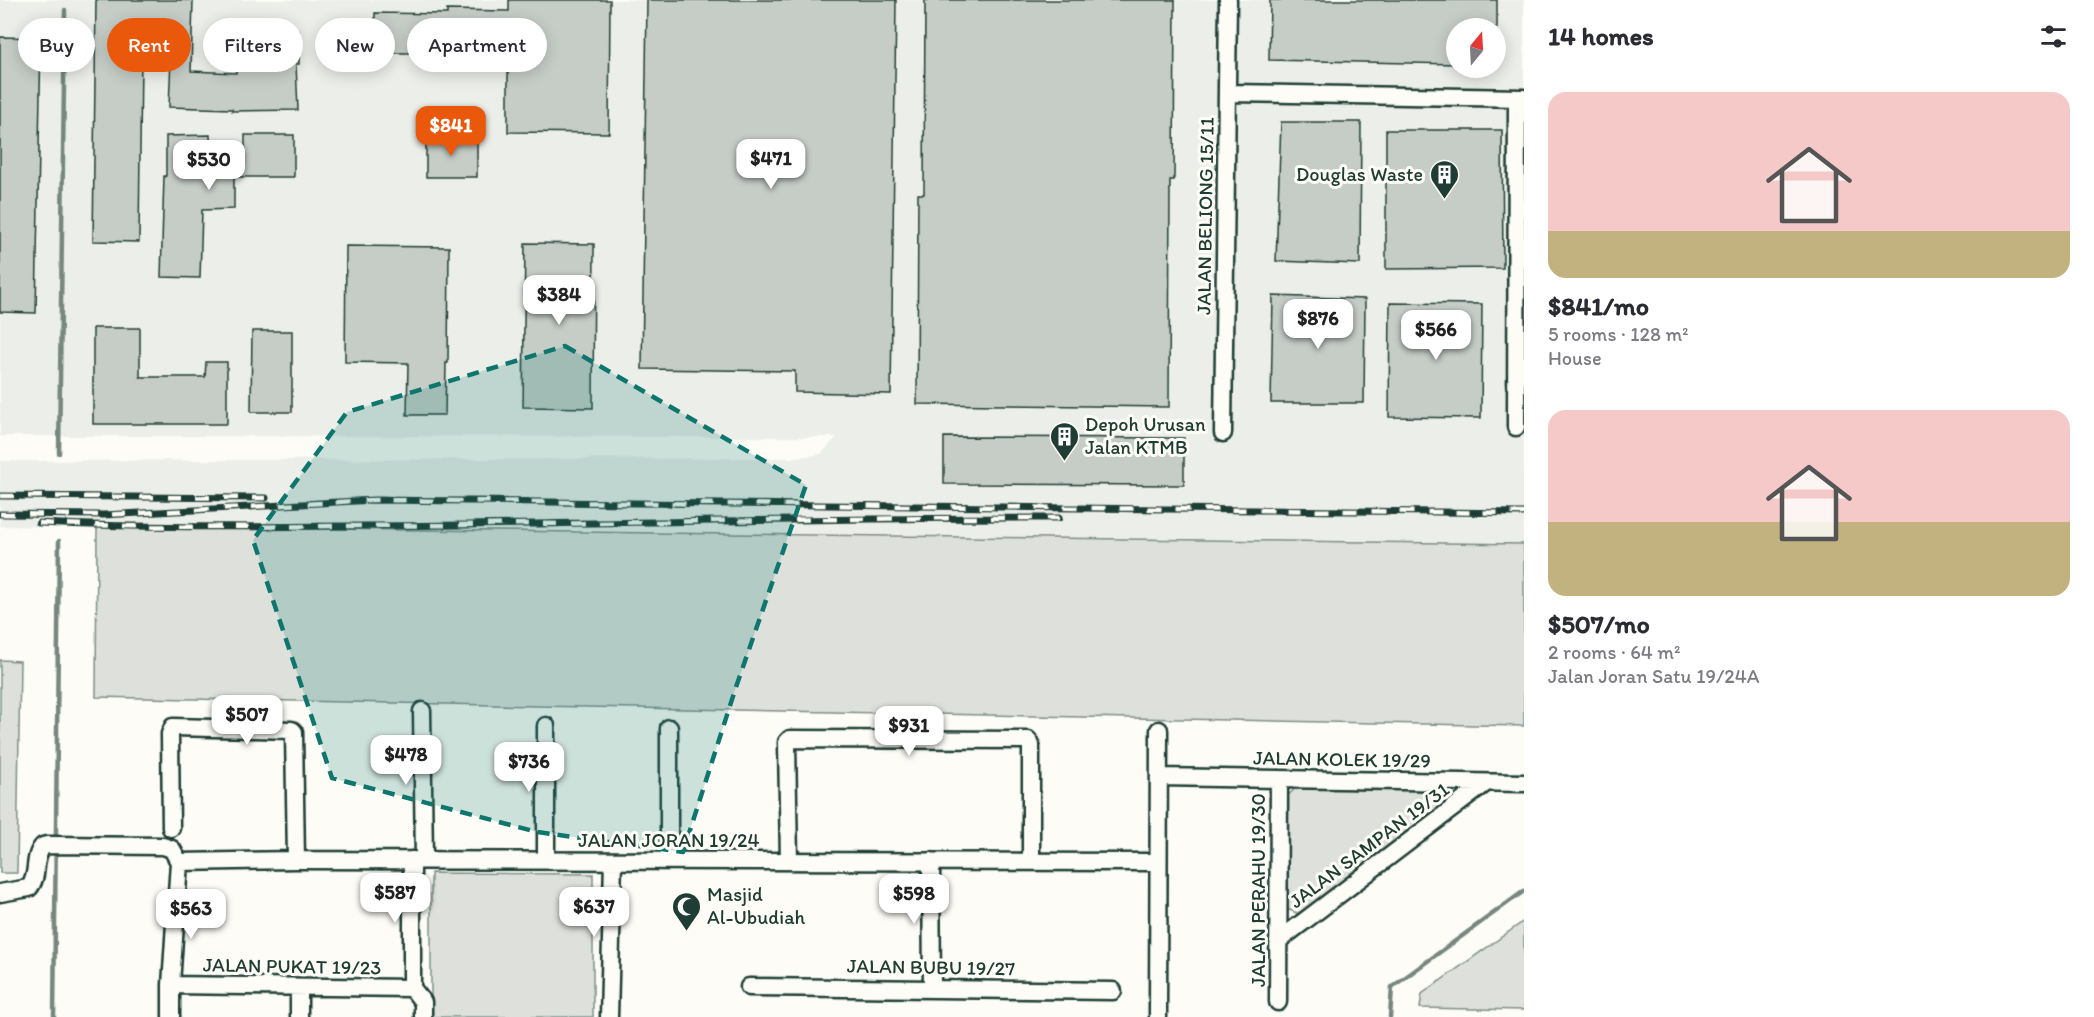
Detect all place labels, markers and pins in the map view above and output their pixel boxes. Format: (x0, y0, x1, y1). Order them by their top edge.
pin: $841 (415, 106, 487, 157)
pin: $471 (735, 139, 807, 190)
pin: $530 (173, 140, 245, 191)
building icon: Douglas Waste (1428, 158, 1460, 200)
place label: Douglas Waste (1296, 162, 1423, 186)
pin: $384 (523, 275, 595, 326)
pin: $876 (1282, 299, 1354, 350)
pin: $566 (1400, 310, 1472, 361)
place label: Depoh Urusan Jalan KTMB (1085, 412, 1206, 459)
building icon: Depoh Urusan Jalan KTMB (1048, 420, 1080, 462)
pin: $507 (211, 695, 283, 746)
pin: $931 (873, 706, 945, 757)
pin: $478 (370, 735, 442, 786)
pin: $736 (493, 742, 565, 793)
pin: $587 (359, 873, 431, 924)
pin: $598 (878, 874, 950, 925)
place label: Masjid Al-Ubudiah (707, 882, 806, 929)
pin: $637 (558, 887, 630, 938)
pin: $563 (155, 889, 227, 940)
mosque icon: Masjid Al-Ubudiah (670, 890, 702, 932)

